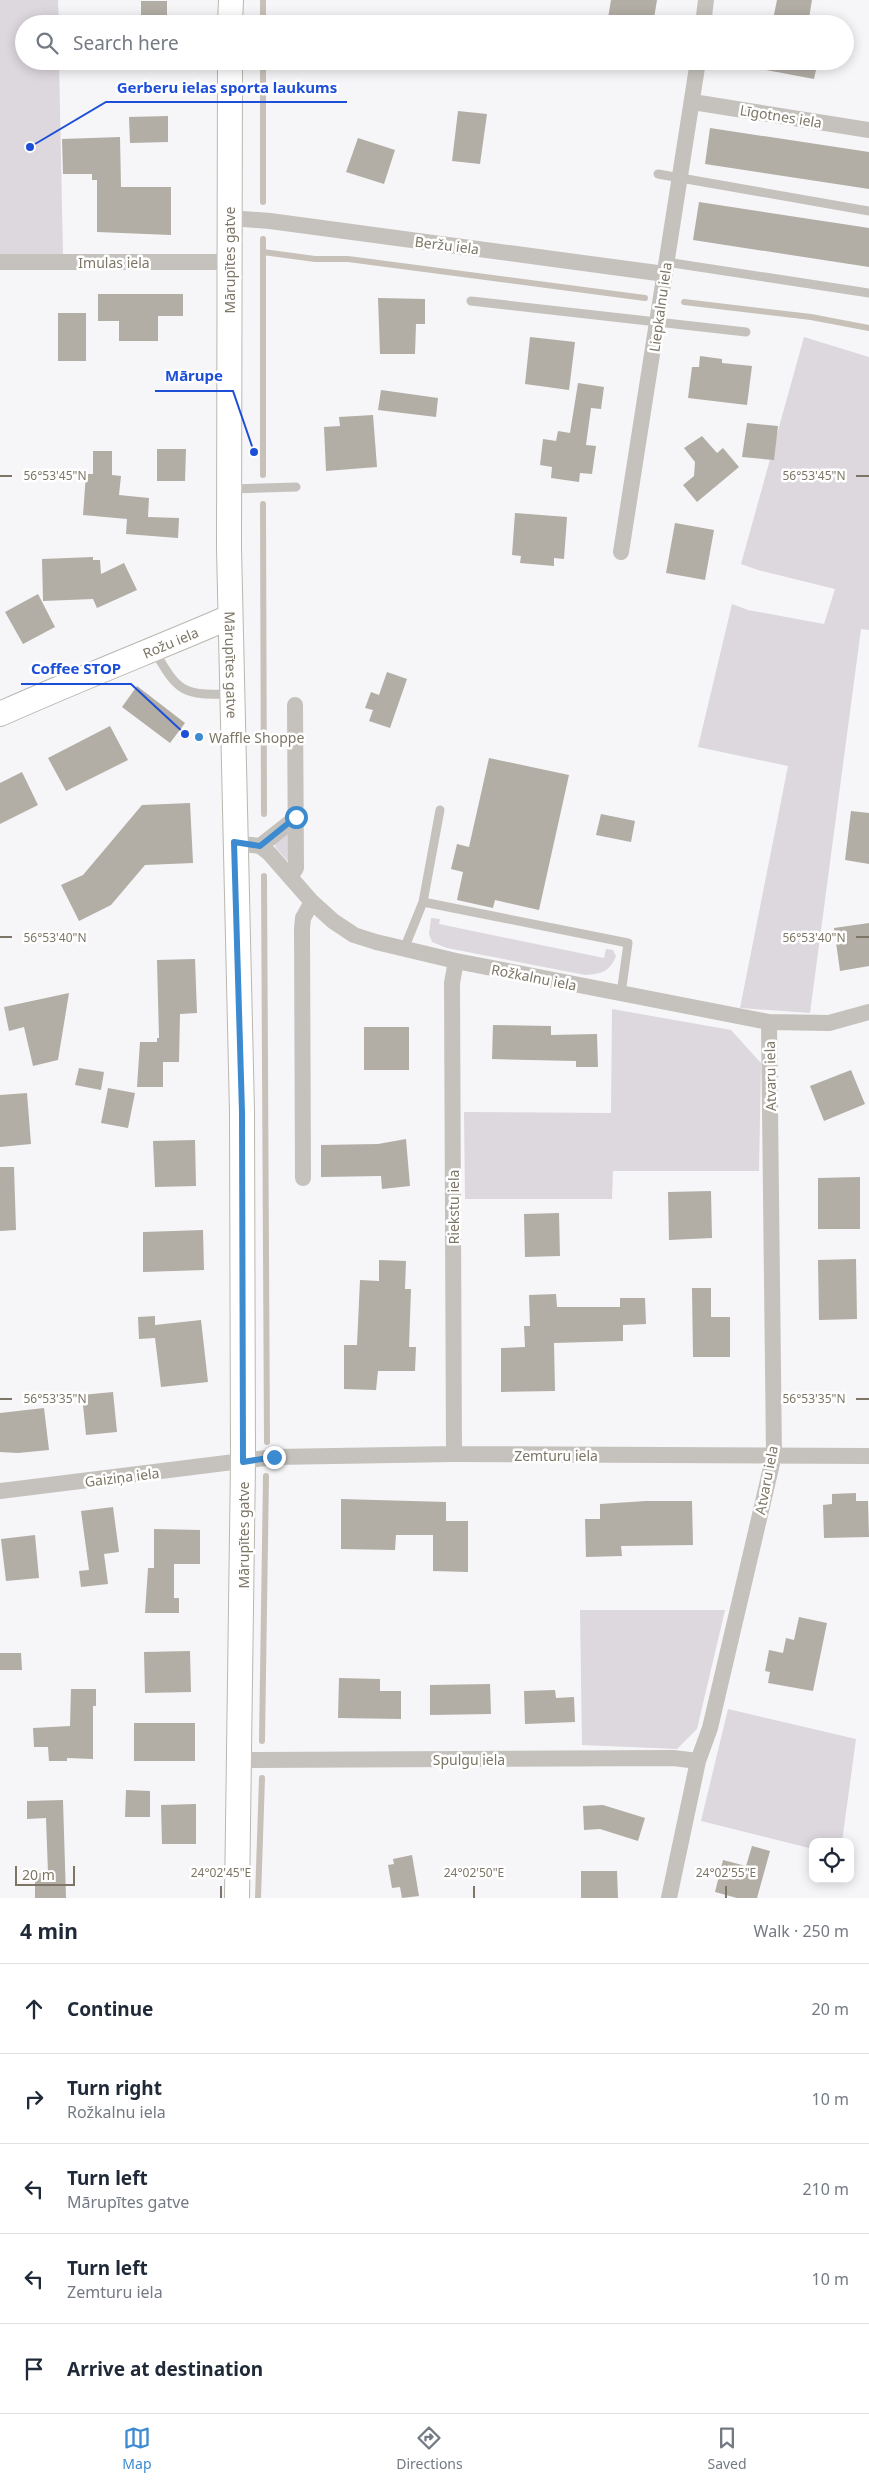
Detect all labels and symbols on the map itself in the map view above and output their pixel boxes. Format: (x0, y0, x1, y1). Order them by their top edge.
callout: Gerberu ielas sporta laukums (106, 72, 347, 102)
text: Gerberu ielas sporta laukums (117, 77, 337, 97)
street label: Līgotnes iela (739, 100, 823, 132)
street label: Mārupītes gatve (220, 206, 239, 314)
street label: Beržu iela (414, 232, 480, 258)
street label: Imulas iela (78, 253, 150, 272)
street label: Liepkalnu iela (644, 261, 676, 353)
callout: Mārupe (155, 361, 233, 391)
text: Mārupe (165, 365, 223, 385)
text: 56°53'45"N (23, 467, 87, 484)
text: 56°53'45"N (782, 467, 846, 484)
street label: Mārupītes gatve (221, 611, 242, 719)
street label: Rožu iela (139, 622, 201, 662)
callout: Coffee STOP (21, 654, 131, 684)
text: Coffee STOP (31, 658, 121, 678)
place label: Waffle Shoppe (209, 728, 304, 747)
marker: Waffle Shoppe (193, 731, 205, 743)
route start (285, 806, 308, 829)
text: 56°53'40"N (23, 929, 87, 946)
text: 56°53'40"N (782, 929, 846, 946)
street label: Rožkalnu iela (490, 959, 578, 995)
street label: Atvaru iela (760, 1041, 780, 1111)
street label: Riekstu iela (444, 1170, 463, 1244)
text: 56°53'35"N (23, 1390, 87, 1407)
text: 56°53'35"N (782, 1390, 846, 1407)
street label: Atvaru iela (750, 1444, 782, 1516)
route end (263, 1446, 286, 1469)
street label: Zemturu iela (514, 1446, 598, 1465)
street label: Gaiziņa iela (84, 1463, 160, 1491)
street label: Mārupītes gatve (234, 1481, 253, 1589)
street label: Spulgu iela (433, 1750, 505, 1769)
scale bar (15, 1863, 75, 1886)
text: 24°02'45"E (191, 1864, 251, 1881)
text: 24°02'50"E (444, 1864, 504, 1881)
text: 24°02'55"E (696, 1864, 756, 1881)

